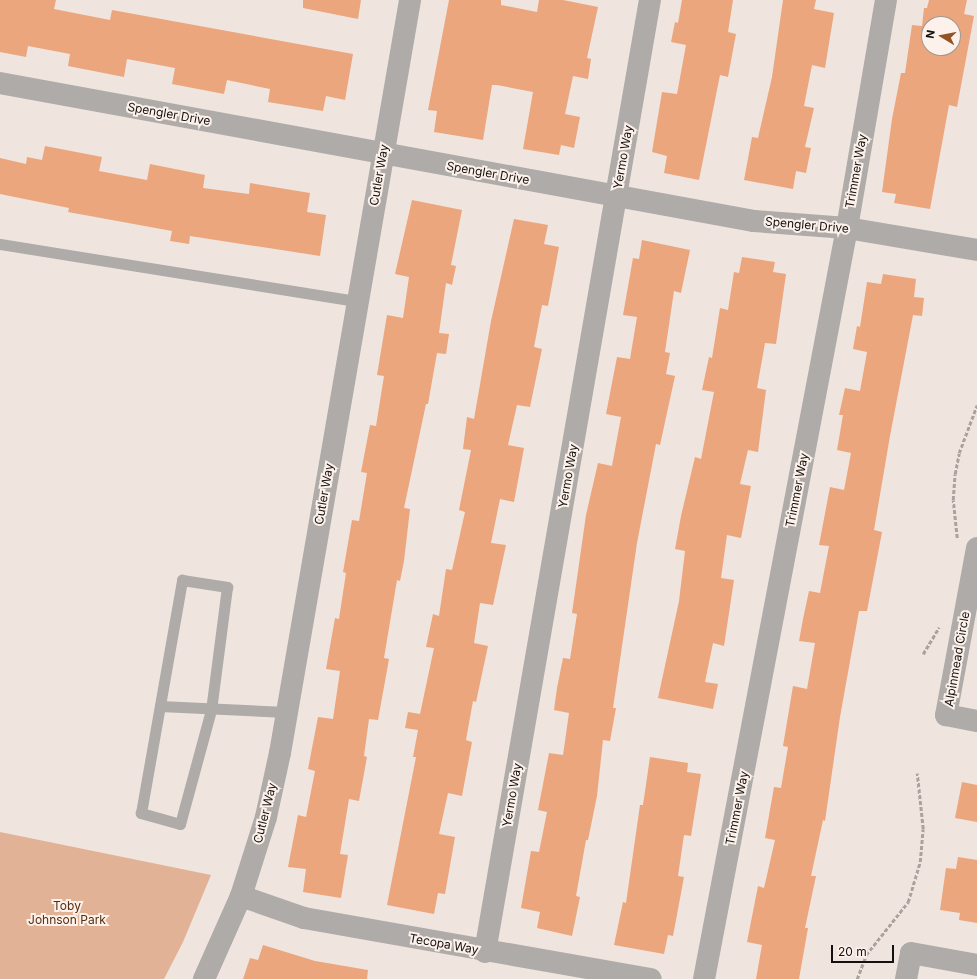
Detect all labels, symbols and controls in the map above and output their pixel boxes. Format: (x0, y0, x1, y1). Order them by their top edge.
north arrow (921, 16, 961, 56)
text: N (923, 29, 938, 39)
street label: Spengler Drive (126, 100, 212, 128)
street label: Yermo Way (610, 124, 636, 190)
street label: Trimmer Way (842, 133, 870, 209)
street label: Cutler Way (367, 143, 391, 207)
street label: Spengler Drive (445, 159, 531, 187)
street label: Spengler Drive (765, 214, 849, 236)
street label: Yermo Way (555, 443, 581, 509)
street label: Trimmer Way (783, 452, 811, 528)
street label: Cutler Way (312, 462, 336, 526)
street label: Alpinmead Circle (942, 610, 972, 708)
street label: Yermo Way (499, 762, 525, 828)
street label: Trimmer Way (723, 770, 751, 846)
street label: Cutler Way (251, 781, 279, 845)
park label: Toby Johnson Park (28, 899, 106, 927)
street label: Tecopa Way (408, 931, 480, 957)
scale bar (833, 937, 896, 963)
text: 20 m (838, 944, 867, 959)

